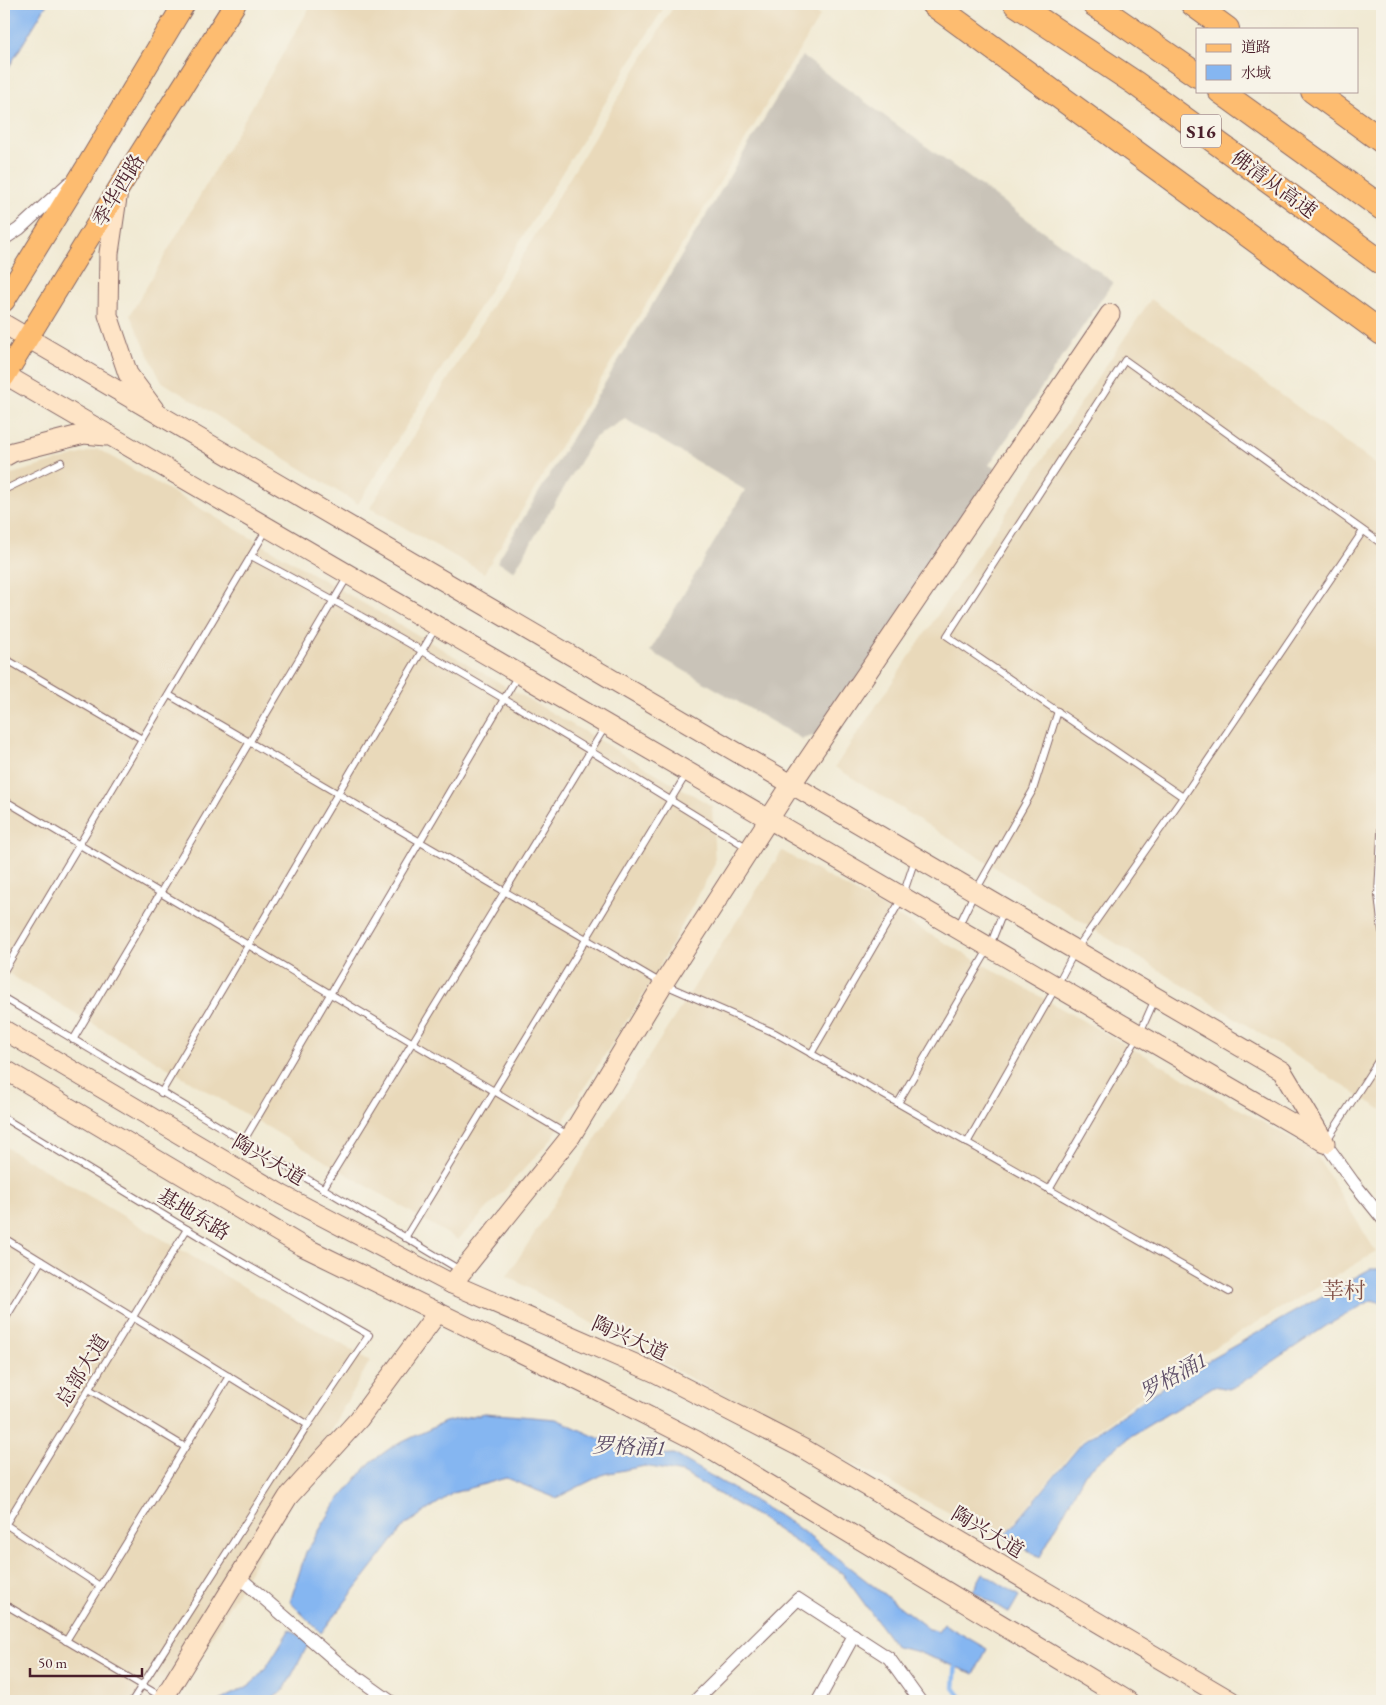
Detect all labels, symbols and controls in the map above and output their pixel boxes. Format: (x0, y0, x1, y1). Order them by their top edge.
legend (1196, 28, 1358, 92)
text: 道路 (1241, 37, 1271, 56)
text: 水域 (1241, 63, 1271, 82)
road number: S16 (1181, 114, 1221, 148)
street label: 佛清从高速 (1226, 144, 1322, 224)
street label: 季华西路 (86, 149, 150, 231)
street label: 陶兴大道 (228, 1129, 310, 1191)
street label: 基地东路 (153, 1182, 235, 1246)
district label: 莘村 (1322, 1276, 1366, 1305)
street label: 陶兴大道 (588, 1310, 672, 1366)
street label: 总部大道 (50, 1329, 114, 1411)
water label: 罗格涌1 (1135, 1346, 1211, 1406)
water label: 罗格涌1 (592, 1431, 666, 1461)
street label: 陶兴大道 (947, 1500, 1029, 1564)
scale bar (30, 1645, 142, 1677)
text: 50 m (38, 1653, 67, 1672)

